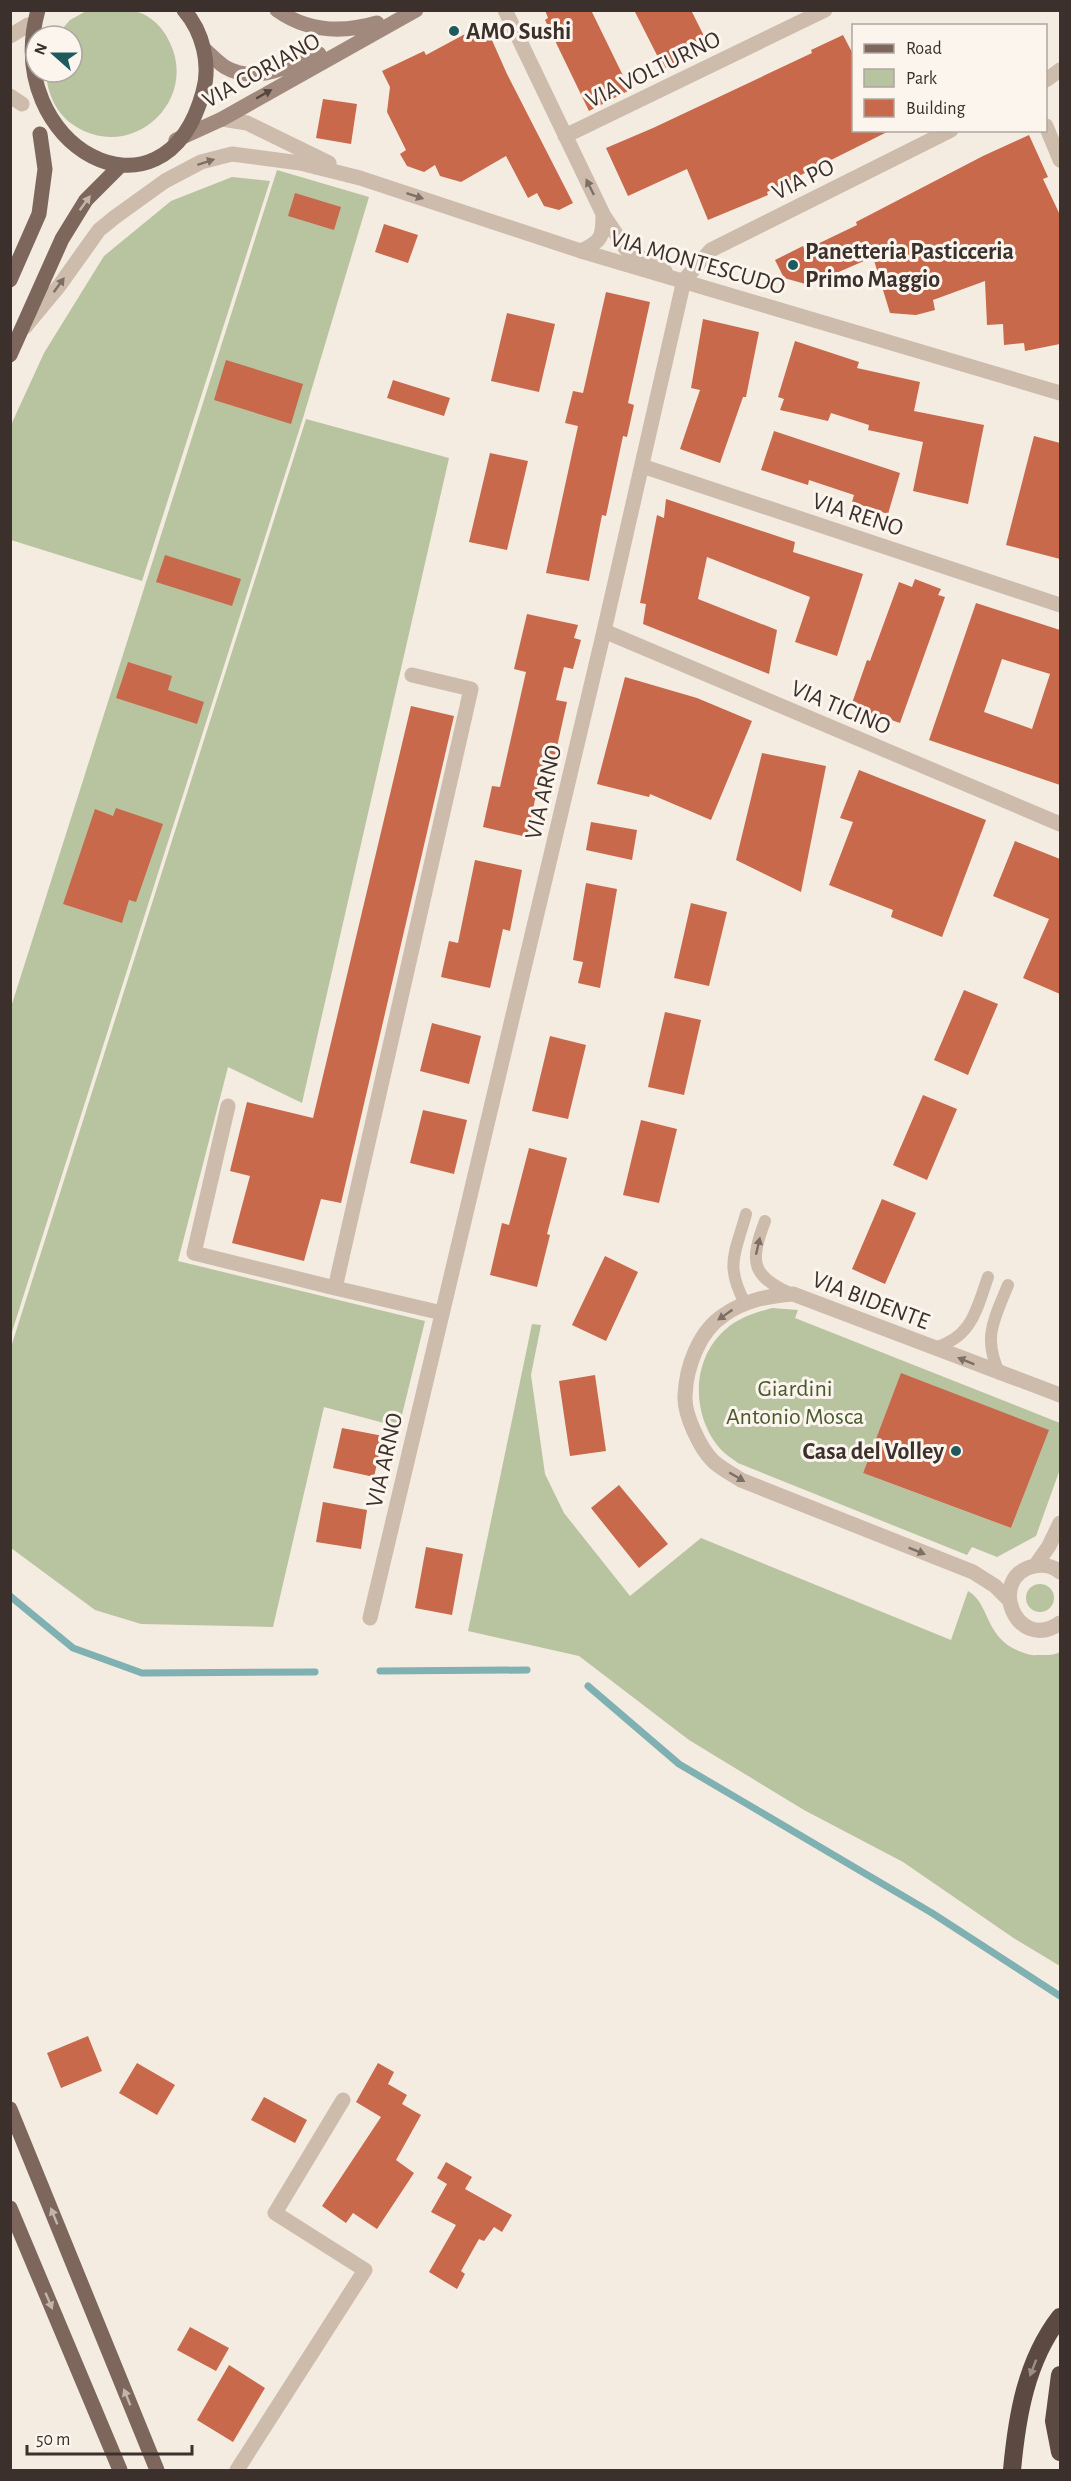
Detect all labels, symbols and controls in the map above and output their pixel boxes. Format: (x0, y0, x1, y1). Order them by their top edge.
place label: AMO Sushi (466, 20, 571, 44)
north arrow (24, 24, 84, 84)
marker: AMO Sushi (447, 24, 461, 38)
legend (852, 24, 1047, 132)
street label: VIA VOLTURNO (582, 27, 724, 113)
street label: VIA CORIANO (199, 29, 324, 113)
text: Road (906, 40, 942, 58)
text: N (31, 41, 50, 57)
text: Park (906, 70, 938, 88)
one-way arrow (256, 90, 273, 100)
text: Building (906, 100, 966, 118)
street label: VIA PO (769, 155, 838, 205)
one-way arrow (197, 157, 215, 166)
one-way arrow (585, 178, 594, 195)
one-way arrow (406, 192, 424, 201)
one-way arrow (79, 195, 91, 211)
street label: VIA MONTESCUDO (607, 226, 788, 299)
place label: Panetteria Pasticceria Primo Maggio (805, 240, 1014, 292)
marker: Panetteria Pasticceria Primo Maggio (786, 258, 800, 272)
one-way arrow (53, 277, 65, 293)
street label: VIA RENO (809, 489, 906, 541)
street label: VIA TICINO (787, 676, 894, 740)
street label: VIA ARNO (521, 743, 566, 842)
one-way arrow (753, 1237, 763, 1255)
street label: VIA BIDENTE (809, 1268, 933, 1334)
one-way arrow (718, 1309, 734, 1321)
one-way arrow (957, 1355, 975, 1365)
park label: Giardini Antonio Mosca (726, 1377, 864, 1429)
street label: VIA ARNO (362, 1411, 407, 1510)
place label: Casa del Volley (802, 1440, 944, 1464)
marker: Casa del Volley (949, 1444, 963, 1458)
one-way arrow (729, 1472, 746, 1482)
one-way arrow (909, 1547, 927, 1557)
one-way arrow (49, 2207, 58, 2225)
one-way arrow (44, 2292, 54, 2310)
one-way arrow (1027, 2359, 1037, 2377)
one-way arrow (122, 2388, 131, 2406)
scale bar (27, 2418, 192, 2456)
text: 50 m (36, 2431, 70, 2449)

